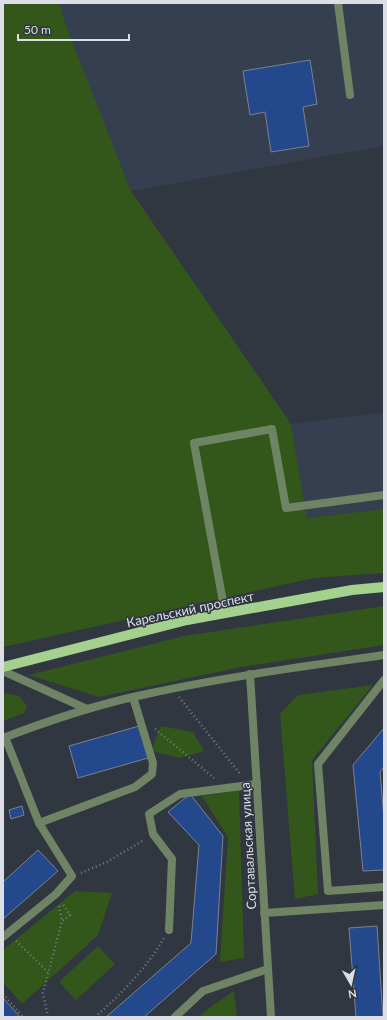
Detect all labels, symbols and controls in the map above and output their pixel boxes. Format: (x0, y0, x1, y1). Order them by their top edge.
scale bar (18, 16, 129, 42)
text: 50 m (24, 22, 51, 37)
street label: Карельский проспект (125, 588, 256, 630)
street label: Сортавальская улица (237, 782, 259, 910)
north arrow (331, 964, 371, 1004)
text: N (347, 987, 358, 1001)

